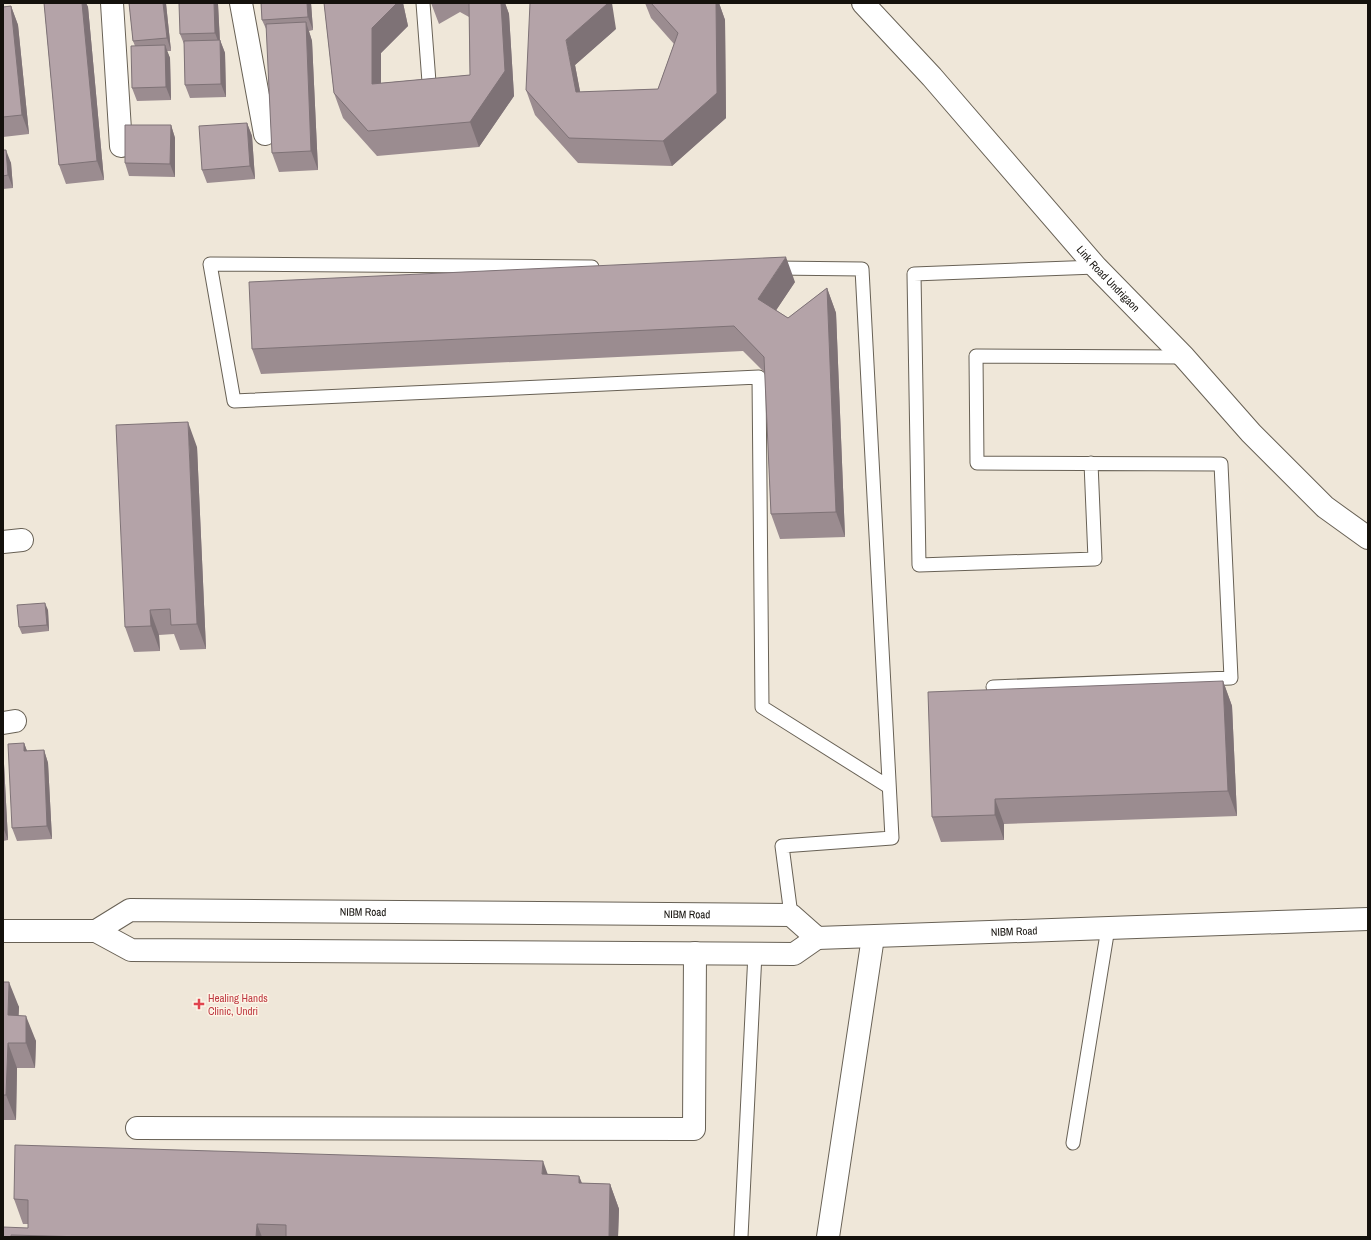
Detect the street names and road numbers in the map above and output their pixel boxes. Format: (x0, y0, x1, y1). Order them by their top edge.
street label: Link Road Undrigaon (1074, 243, 1143, 315)
street label: NIBM Road (340, 905, 386, 919)
street label: NIBM Road (664, 907, 710, 921)
street label: NIBM Road (991, 923, 1038, 939)

